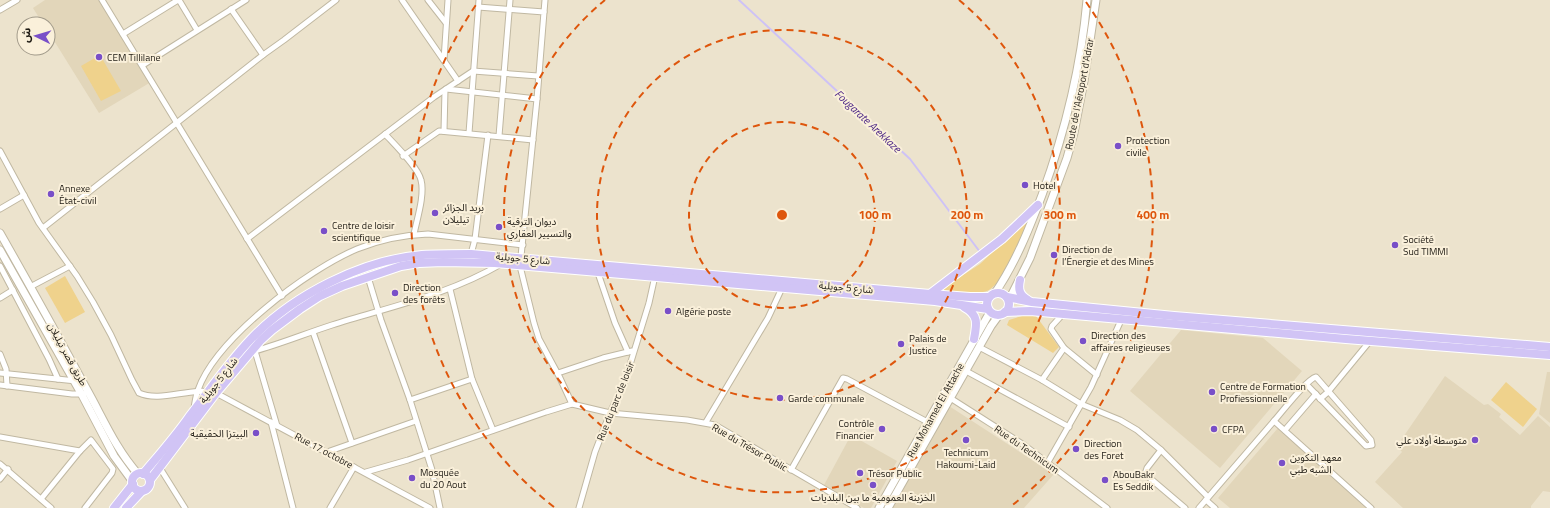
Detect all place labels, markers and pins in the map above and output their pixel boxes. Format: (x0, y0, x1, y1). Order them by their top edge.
place label: CEM Tillilane (107, 50, 161, 65)
marker: CEM Tillilane (94, 52, 104, 62)
place label: Protection civile (1126, 133, 1170, 160)
marker: Protection civile (1113, 141, 1123, 151)
place label: Hotel (1033, 178, 1056, 193)
marker: Hotel (1020, 180, 1030, 190)
place label: Annexe État-civil (59, 181, 97, 208)
marker: Annexe État-civil (46, 189, 56, 199)
place label: بريد الجزائر تيليلان (442, 200, 484, 227)
marker: بريد الجزائر تيليلان (430, 208, 440, 218)
centre of rings (775, 208, 789, 222)
place label: ديوان الترقية والتسيير العقاري (507, 214, 572, 241)
place label: Centre de loisir scientifique (332, 218, 395, 245)
marker: ديوان الترقية والتسيير العقاري (494, 222, 504, 232)
marker: Centre de loisir scientifique (319, 226, 329, 236)
place label: Société Sud TIMMI (1403, 232, 1448, 259)
marker: Société Sud TIMMI (1390, 240, 1400, 250)
place label: Direction de l’Énergie et des Mines (1062, 242, 1154, 269)
marker: Direction de l’Énergie et des Mines (1049, 250, 1059, 260)
place label: Direction des forêts (403, 280, 446, 307)
marker: Direction des forêts (390, 288, 400, 298)
place label: Algérie poste (676, 304, 731, 319)
marker: Algérie poste (663, 306, 673, 316)
place label: Direction des affaires religieuses (1091, 328, 1170, 355)
place label: Palais de Justice (909, 331, 947, 358)
marker: Direction des affaires religieuses (1078, 336, 1088, 346)
marker: Palais de Justice (896, 339, 906, 349)
place label: Centre de Formation Profiessionnelle (1220, 379, 1306, 406)
marker: Centre de Formation Profiessionnelle (1207, 387, 1217, 397)
place label: Garde communale (788, 391, 864, 406)
marker: Garde communale (775, 393, 785, 403)
place label: Contrôle Financier (836, 416, 875, 443)
place label: CFPA (1222, 422, 1244, 437)
marker: Contrôle Financier (877, 424, 887, 434)
marker: CFPA (1209, 424, 1219, 434)
place label: البيتزا الحقيقية (190, 426, 248, 441)
marker: البيتزا الحقيقية (251, 428, 261, 438)
place label: متوسطة أولاد علي (1396, 433, 1467, 448)
marker: Technicum Hakoumi-Laid (961, 435, 971, 445)
marker: متوسطة أولاد علي (1470, 435, 1480, 445)
place label: Direction des Foret (1084, 436, 1124, 463)
marker: Direction des Foret (1071, 444, 1081, 454)
place label: Technicum Hakoumi-Laid (936, 445, 996, 472)
place label: معهد التكوين الشبه طبي (1290, 450, 1342, 477)
marker: معهد التكوين الشبه طبي (1277, 458, 1287, 468)
place label: Mosquée du 20 Aout (420, 465, 467, 492)
place label: Trésor Public (868, 466, 922, 481)
place label: AbouBakr Es Seddik (1113, 467, 1155, 494)
marker: Trésor Public (855, 468, 865, 478)
marker: Mosquée du 20 Aout (407, 473, 417, 483)
marker: AbouBakr Es Seddik (1100, 475, 1110, 485)
marker: الخزينة العمومية ما بين البلديات (868, 480, 878, 490)
place label: الخزينة العمومية ما بين البلديات (811, 490, 935, 505)

